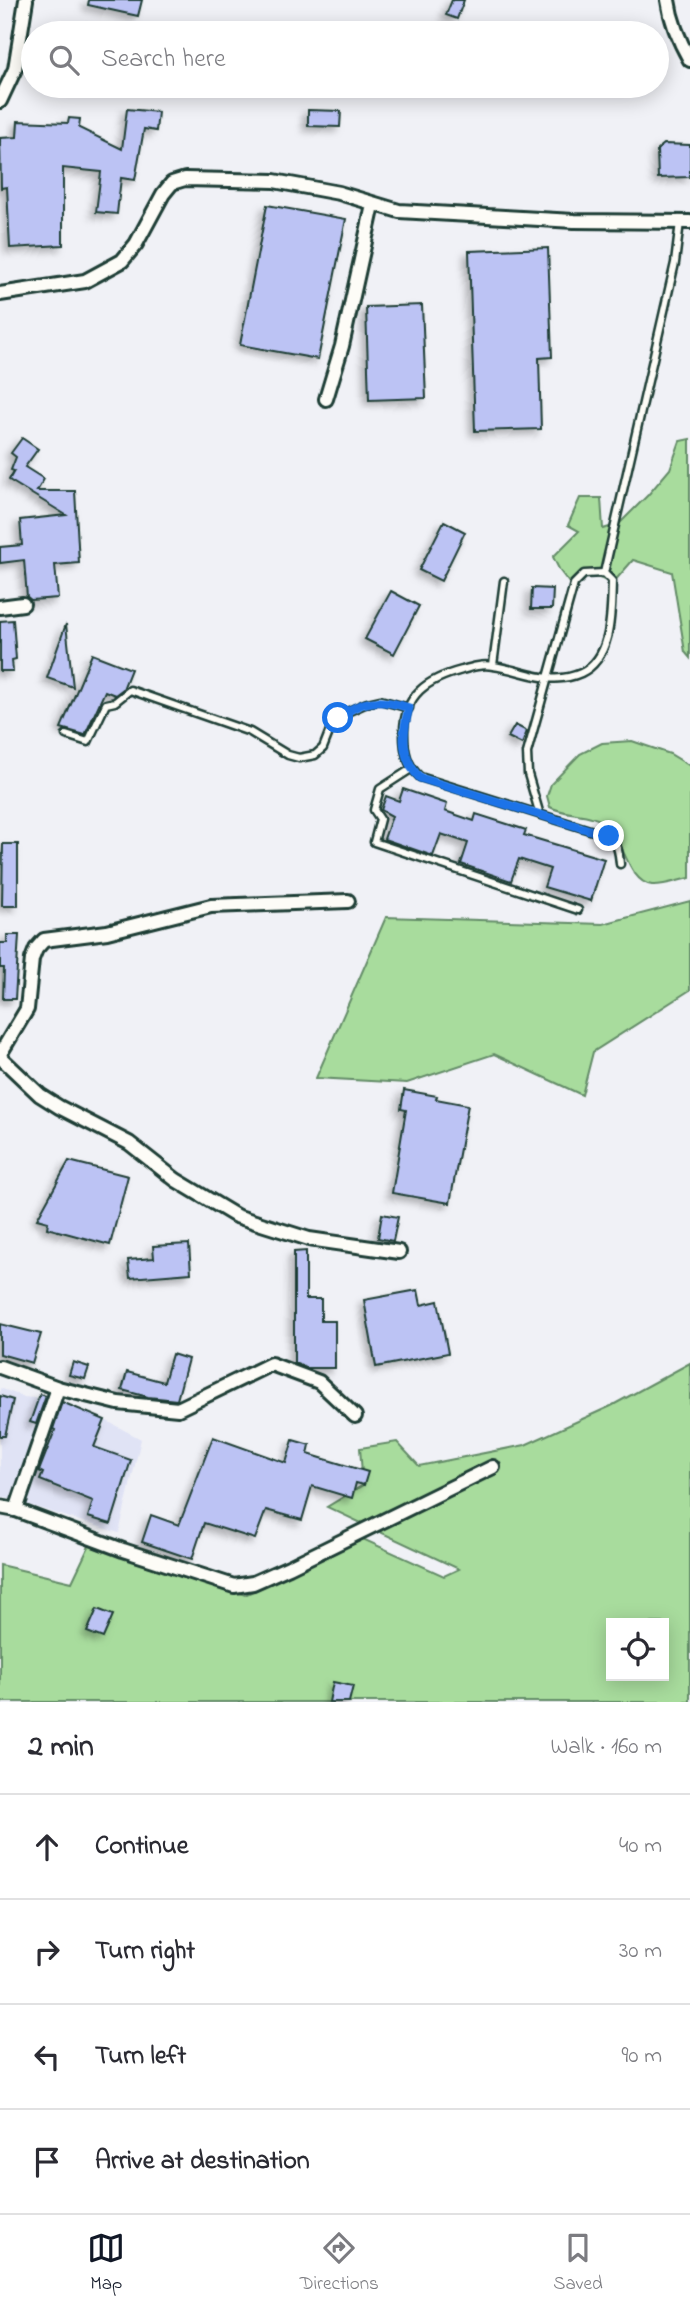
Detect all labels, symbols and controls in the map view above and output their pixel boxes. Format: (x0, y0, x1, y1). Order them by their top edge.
search box (21, 21, 669, 98)
icon: search (45, 41, 83, 79)
text: Search here (101, 41, 226, 79)
route start (322, 702, 353, 733)
route end (593, 820, 624, 851)
map controls (606, 1618, 669, 1681)
button: locate (606, 1618, 669, 1681)
text: 2 min (28, 1726, 94, 1770)
text: Walk · 160 m (550, 1731, 662, 1764)
icon: ahead (28, 1828, 66, 1866)
text: Continue (95, 1828, 188, 1866)
text: 40 m (619, 1830, 662, 1863)
icon: right (28, 1933, 66, 1971)
text: Turn right (95, 1933, 195, 1971)
text: 30 m (619, 1935, 662, 1968)
icon: left (28, 2038, 66, 2076)
text: Turn left (95, 2038, 186, 2076)
text: 90 m (622, 2040, 662, 2073)
icon: arrive (28, 2143, 66, 2181)
text: Arrive at destination (95, 2143, 310, 2181)
tab: Map (87, 2229, 125, 2298)
tab: Directions (300, 2229, 379, 2298)
tab: Saved (553, 2229, 603, 2298)

